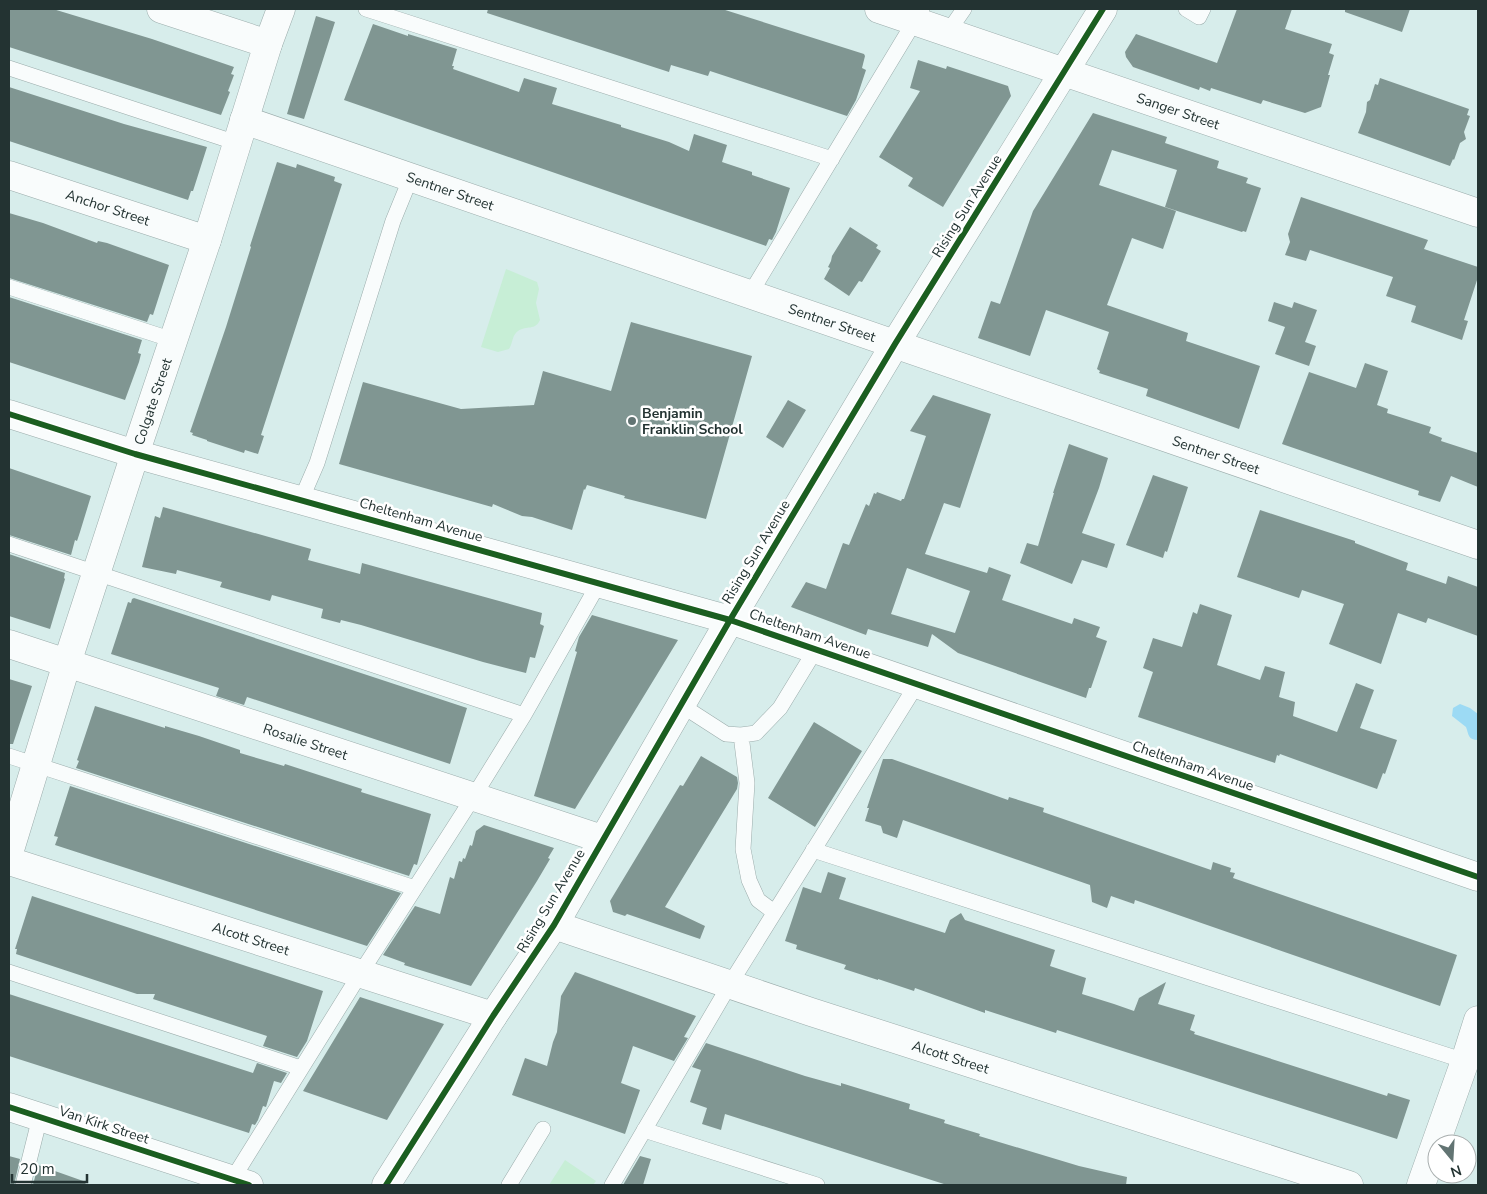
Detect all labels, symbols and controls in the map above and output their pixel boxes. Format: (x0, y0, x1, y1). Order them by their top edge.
street label: Sanger Street (1134, 88, 1222, 134)
street label: Rising Sun Avenue (928, 151, 1006, 261)
street label: Sentner Street (404, 167, 496, 215)
street label: Anchor Street (63, 185, 152, 230)
street label: Sentner Street (786, 299, 878, 346)
street label: Colgate Street (129, 355, 176, 447)
place label: Benjamin Franklin School (642, 404, 743, 439)
marker: Benjamin Franklin School (626, 415, 638, 427)
street label: Sentner Street (1170, 431, 1262, 479)
street label: Cheltenham Avenue (357, 493, 485, 547)
street label: Rising Sun Avenue (717, 497, 795, 607)
street label: Cheltenham Avenue (747, 604, 873, 664)
street label: Rosalie Street (261, 719, 350, 764)
street label: Cheltenham Avenue (1130, 736, 1256, 796)
street label: Rising Sun Avenue (512, 846, 590, 956)
street label: Alcott Street (210, 917, 292, 960)
street label: Alcott Street (910, 1036, 992, 1078)
street label: Van Kirk Street (56, 1101, 152, 1149)
north arrow (1427, 1134, 1477, 1184)
scale bar (12, 1152, 88, 1184)
text: 20 m (20, 1159, 55, 1179)
text: N (1448, 1160, 1464, 1182)

